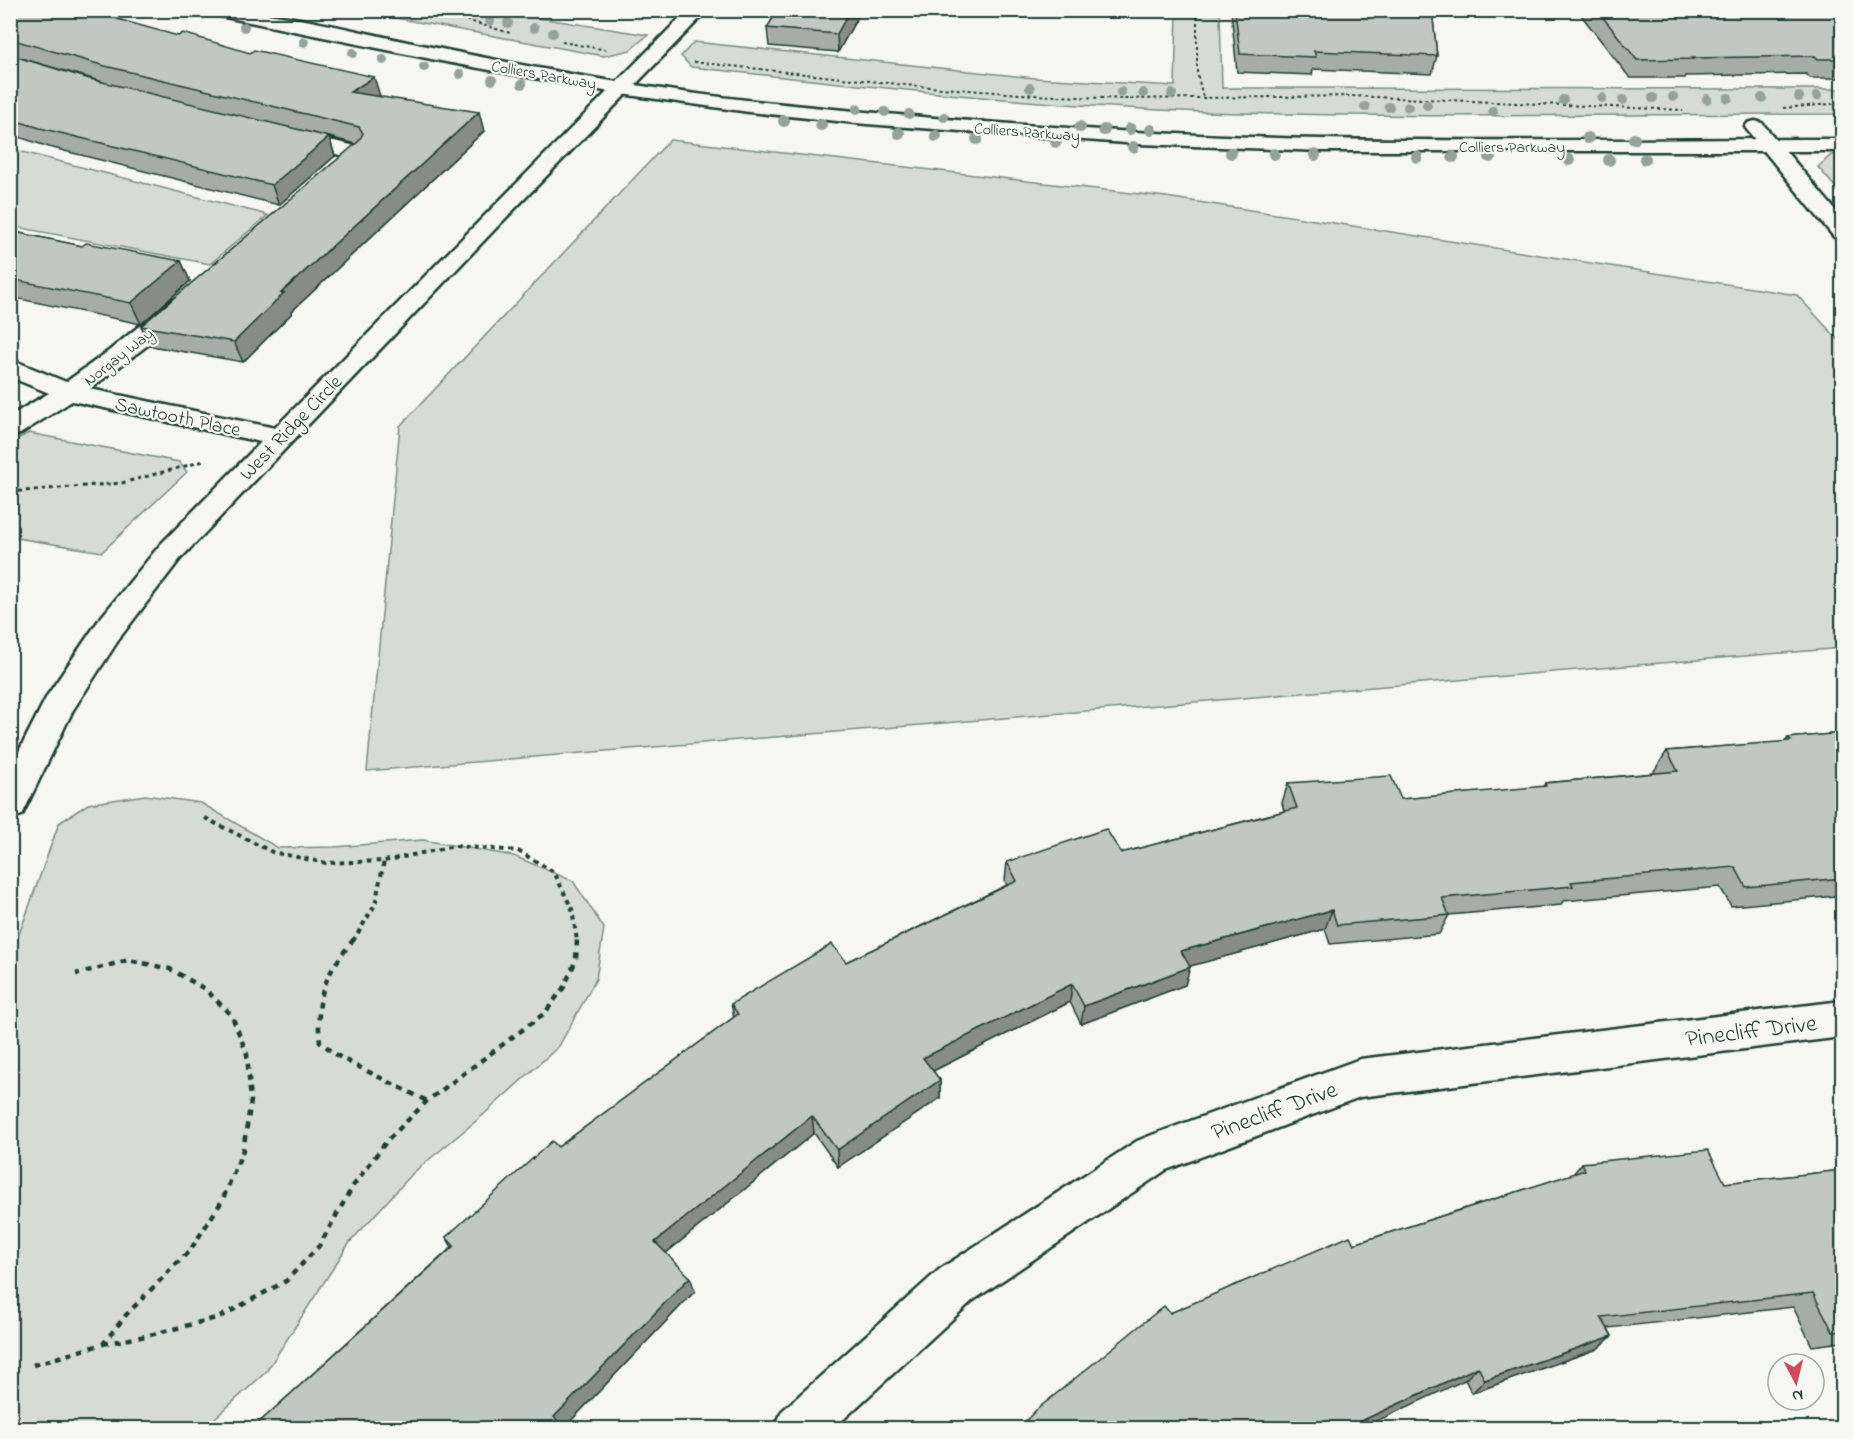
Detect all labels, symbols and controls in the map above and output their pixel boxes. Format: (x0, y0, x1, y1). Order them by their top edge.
street label: Colliers Parkway (489, 55, 598, 97)
street label: Colliers Parkway (973, 117, 1081, 149)
street label: Colliers Parkway (1459, 136, 1565, 160)
street label: Norgay Way (79, 323, 159, 393)
street label: West Ridge Circle (234, 369, 351, 489)
street label: Sawtooth Place (112, 391, 243, 446)
street label: Pinecliff Drive (1684, 1007, 1819, 1058)
street label: Pinecliff Drive (1207, 1073, 1343, 1151)
north arrow (1766, 1352, 1826, 1412)
text: N (1791, 1382, 1804, 1407)

